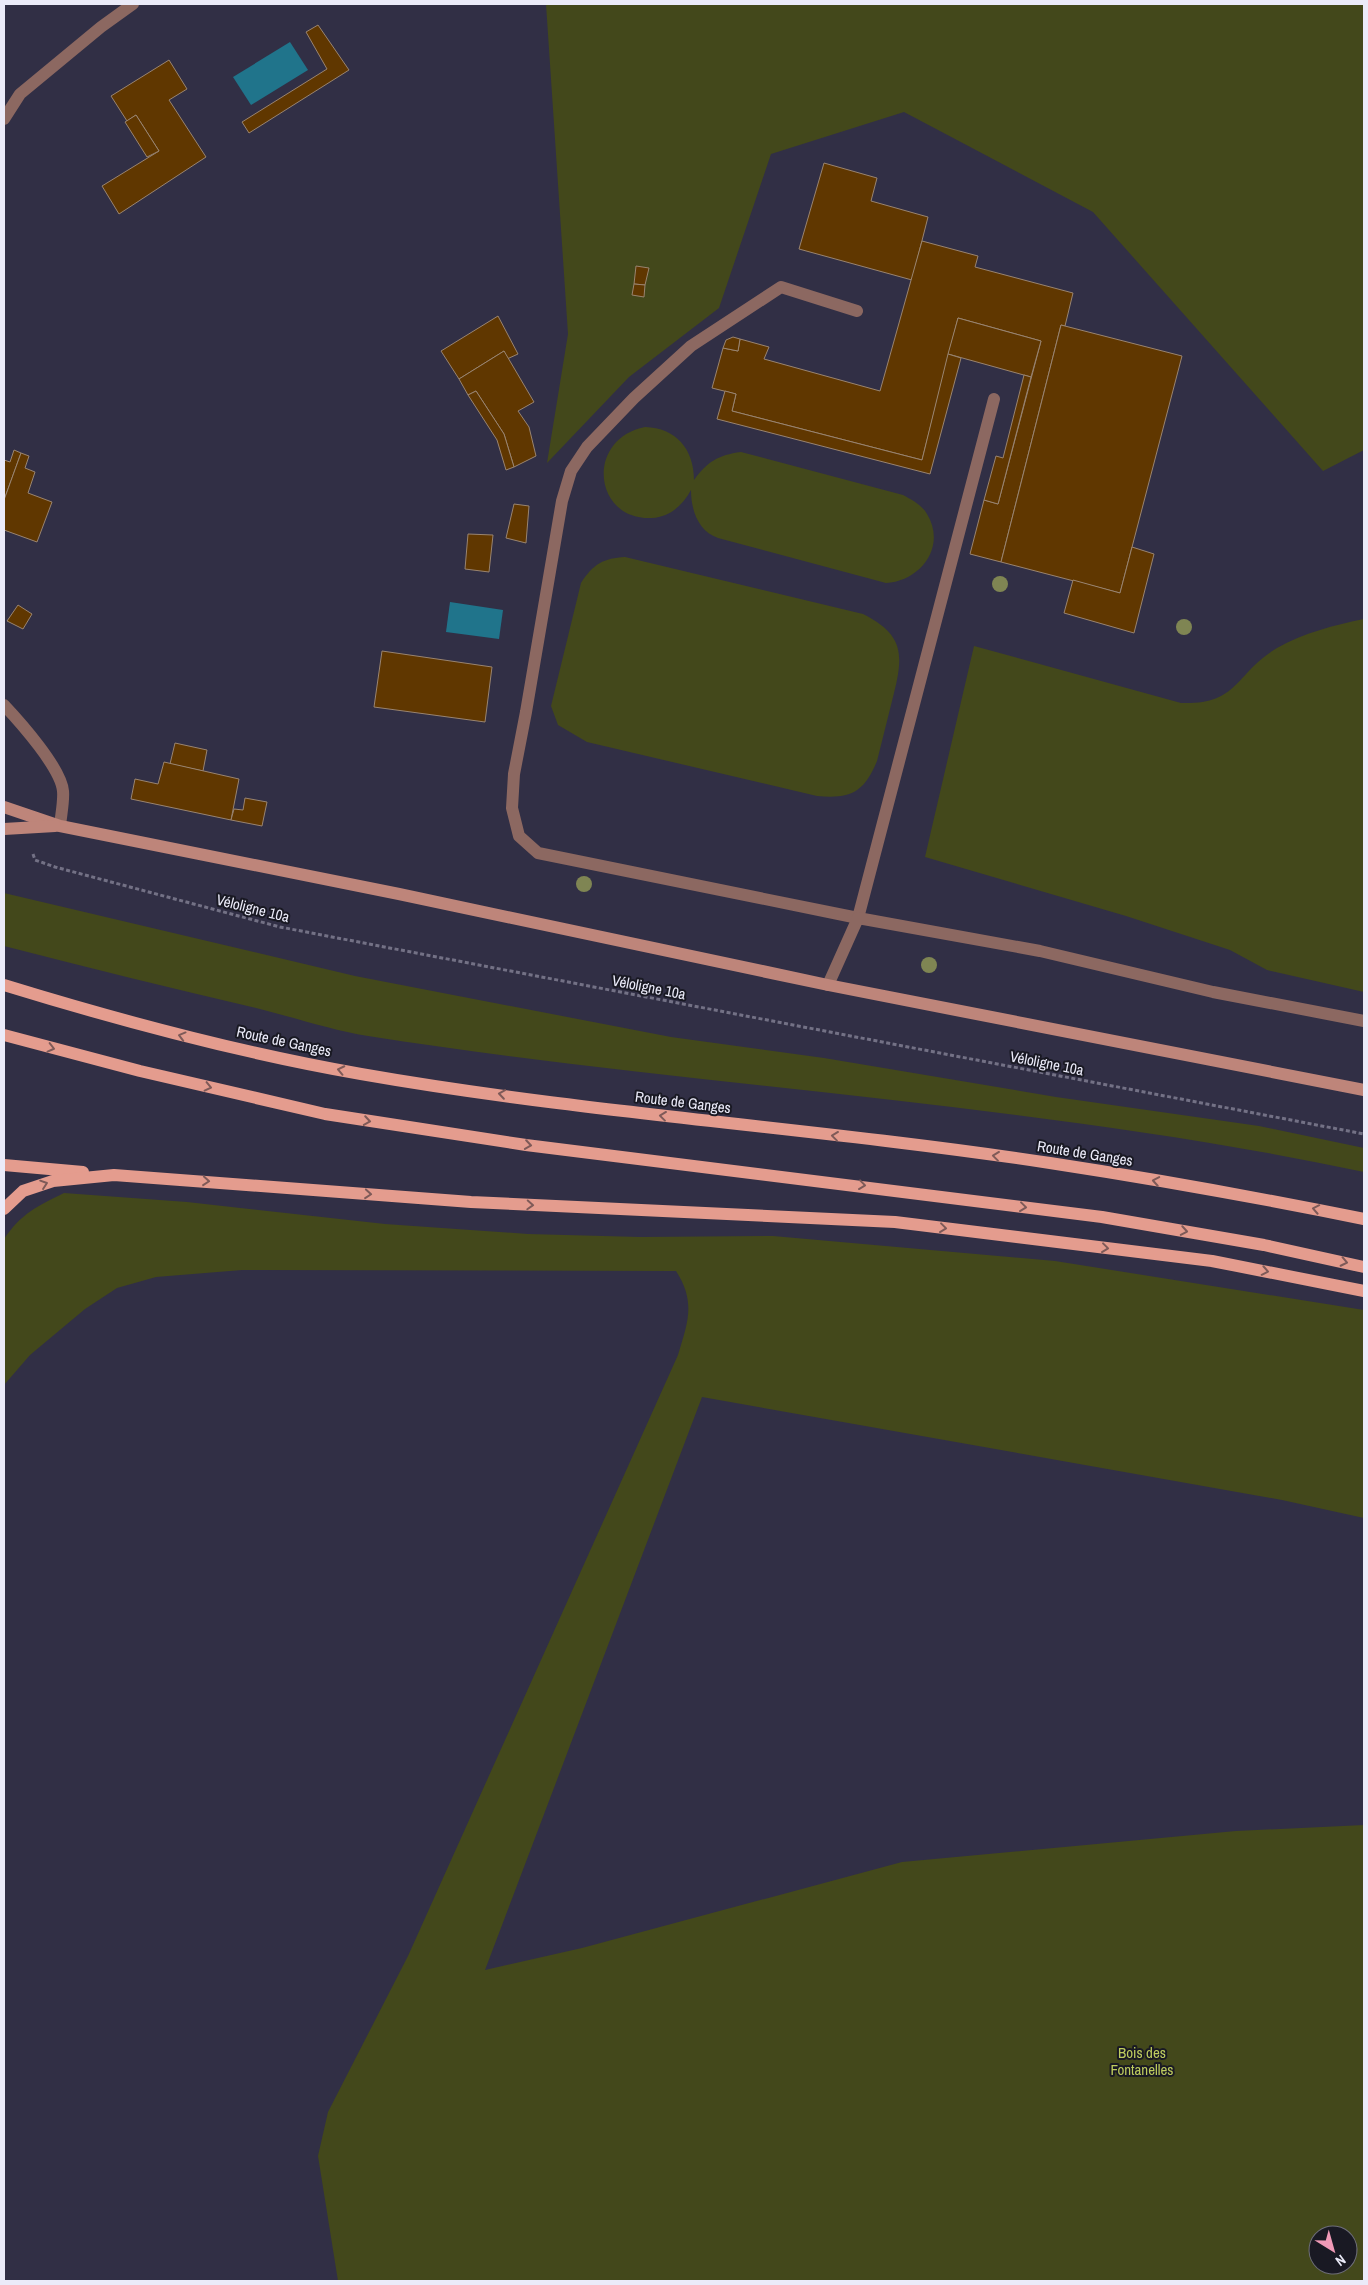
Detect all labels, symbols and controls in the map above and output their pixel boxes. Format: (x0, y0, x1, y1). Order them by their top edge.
street label: Véloligne 10a (214, 889, 292, 927)
street label: Véloligne 10a (610, 970, 688, 1004)
street label: Route de Ganges (235, 1021, 333, 1061)
one-way arrow (178, 1032, 186, 1042)
one-way arrow (46, 1042, 54, 1052)
street label: Véloligne 10a (1008, 1046, 1086, 1080)
one-way arrow (336, 1065, 345, 1076)
one-way arrow (204, 1081, 213, 1092)
street label: Route de Ganges (634, 1086, 732, 1118)
one-way arrow (497, 1089, 505, 1100)
one-way arrow (658, 1111, 666, 1122)
one-way arrow (363, 1115, 372, 1125)
one-way arrow (830, 1131, 838, 1142)
street label: Route de Ganges (1036, 1135, 1134, 1171)
one-way arrow (524, 1139, 532, 1150)
one-way arrow (992, 1151, 1000, 1162)
one-way arrow (202, 1175, 210, 1186)
one-way arrow (1152, 1176, 1161, 1186)
one-way arrow (40, 1180, 48, 1190)
one-way arrow (858, 1180, 867, 1190)
one-way arrow (364, 1188, 372, 1199)
one-way arrow (526, 1200, 534, 1211)
one-way arrow (1019, 1201, 1028, 1211)
one-way arrow (1312, 1204, 1321, 1215)
one-way arrow (939, 1222, 948, 1232)
one-way arrow (1180, 1226, 1188, 1236)
one-way arrow (1101, 1242, 1109, 1253)
one-way arrow (1339, 1256, 1348, 1267)
one-way arrow (1261, 1265, 1270, 1276)
park label: Bois des Fontanelles (1111, 2042, 1174, 2080)
north arrow (1308, 2225, 1358, 2275)
text: N (1332, 2251, 1350, 2270)

